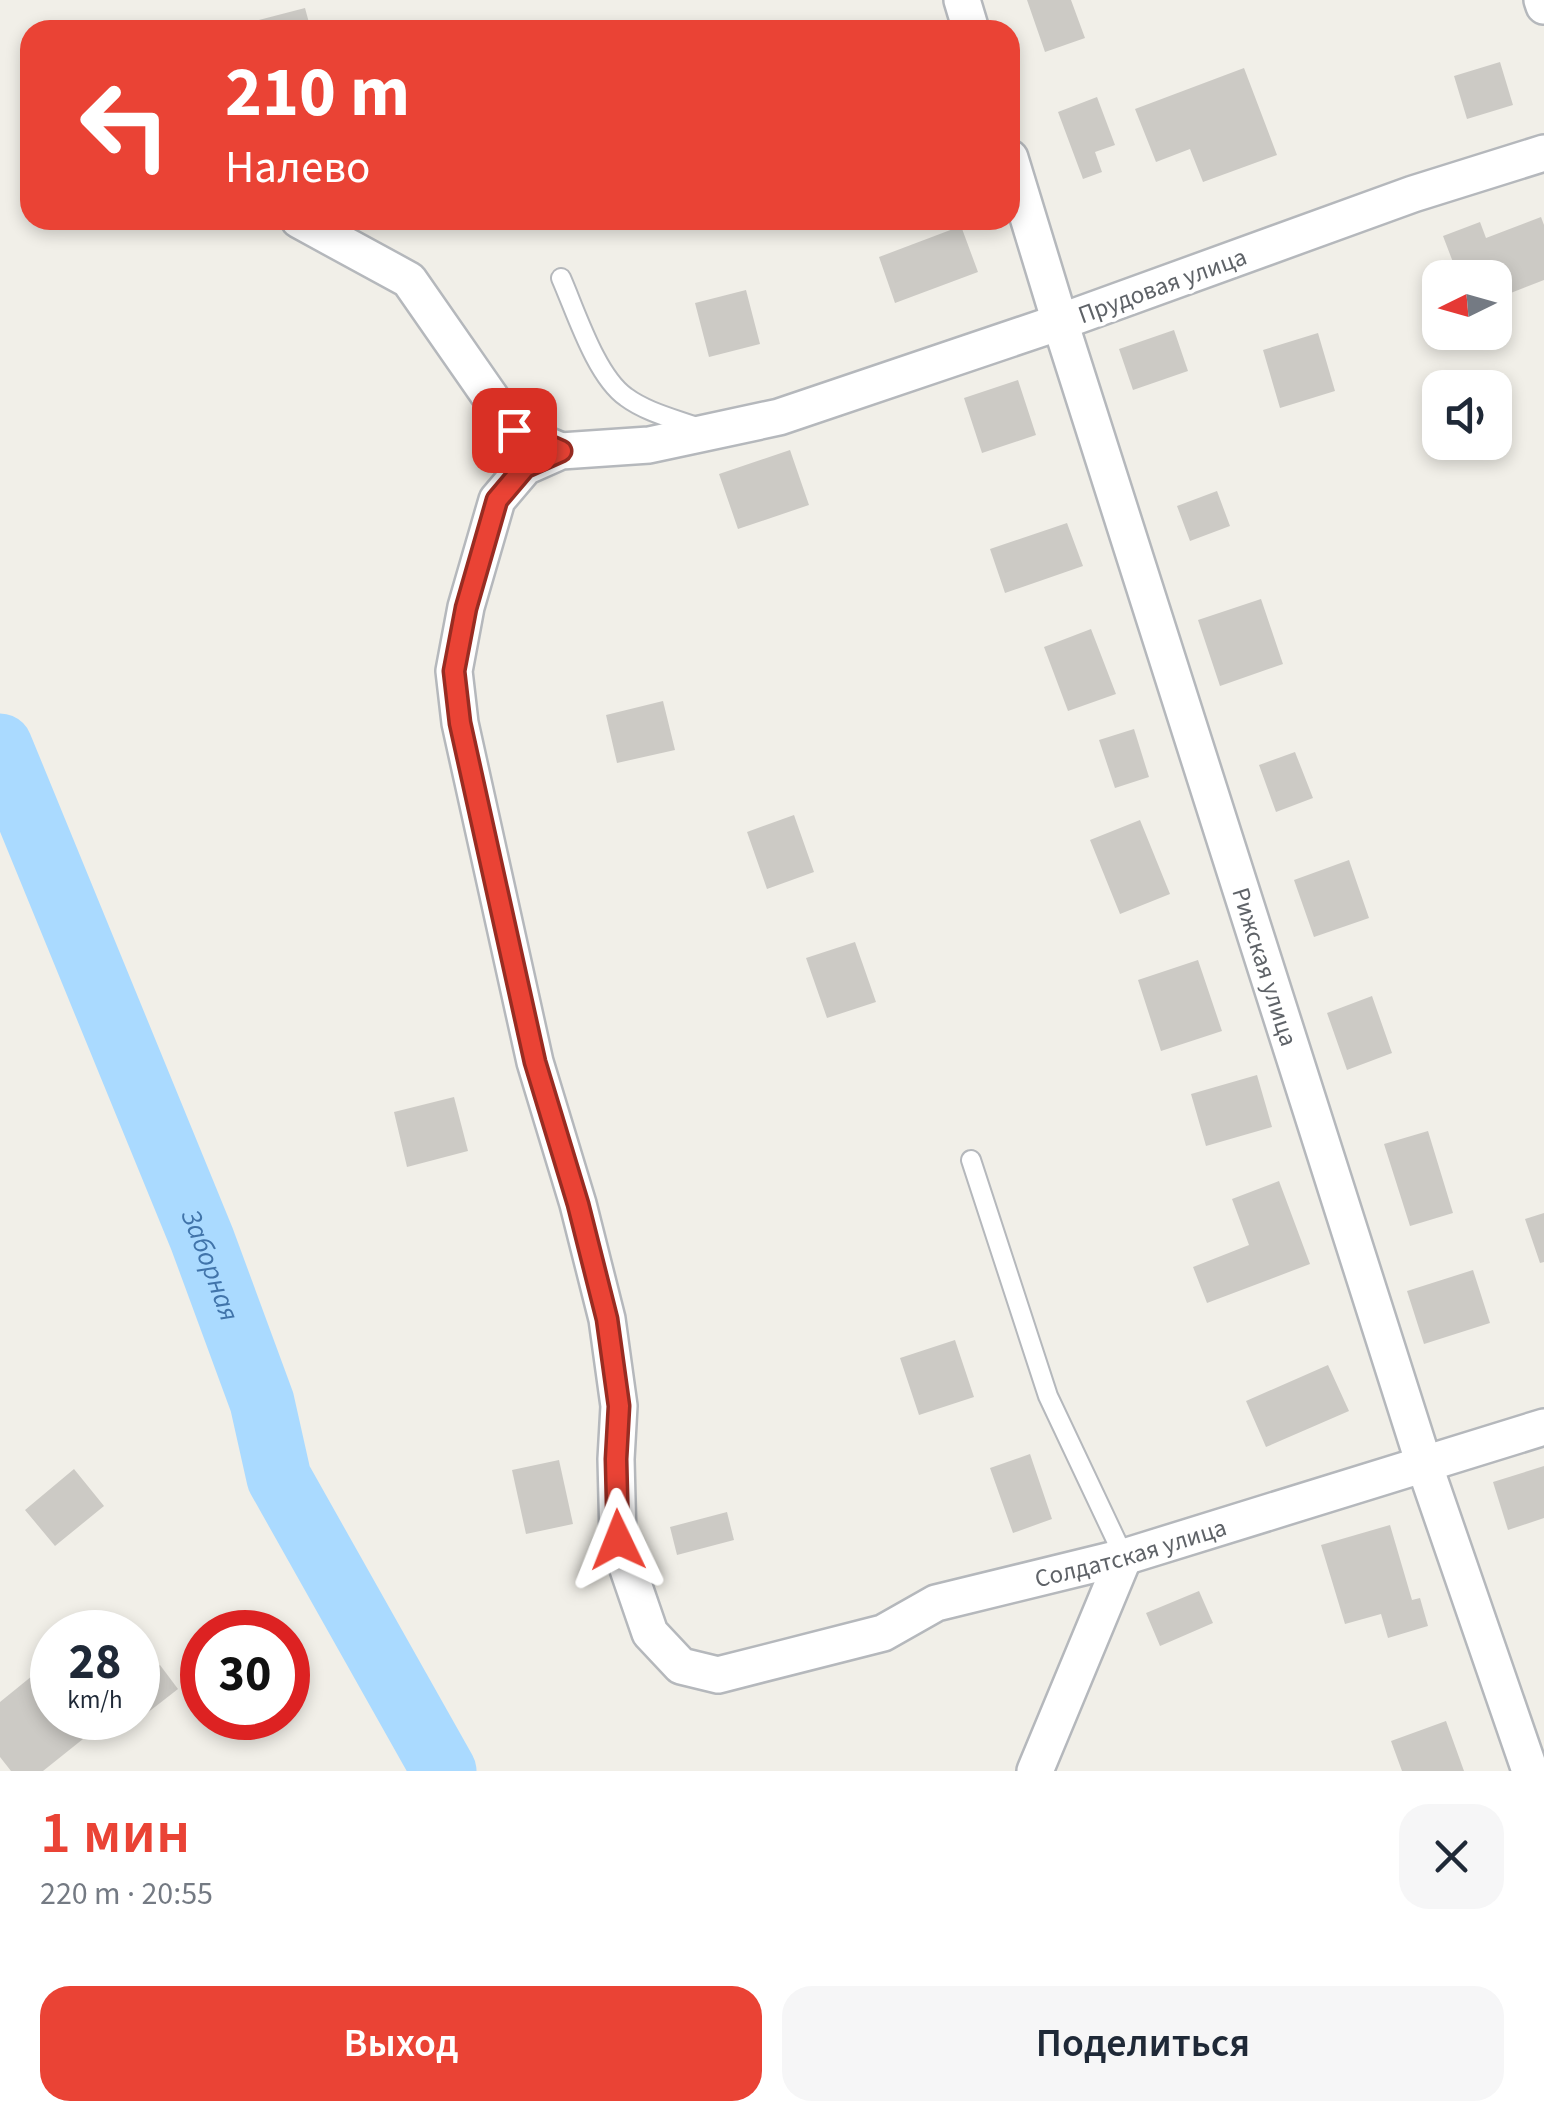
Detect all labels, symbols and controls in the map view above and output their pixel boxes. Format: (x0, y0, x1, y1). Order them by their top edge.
text: 210 m (225, 43, 410, 143)
icon: left (60, 60, 190, 190)
text: Налево (225, 136, 371, 200)
street label: Прудовая улица (1073, 239, 1252, 333)
north arrow (1422, 260, 1512, 350)
map controls (1422, 260, 1512, 460)
button: sound (1422, 370, 1512, 460)
pin (472, 388, 557, 473)
icon: arrive (487, 403, 542, 458)
street label: Рижская улица (1222, 883, 1307, 1051)
water label: Заборная (171, 1203, 249, 1327)
position arrow (566, 1488, 670, 1592)
street label: Солдатская улица (1031, 1509, 1231, 1597)
speed limit sign: 30 (180, 1610, 310, 1740)
text: 28 (69, 1627, 121, 1698)
text: km/h (67, 1682, 123, 1718)
text: 1 мин (40, 1791, 190, 1876)
button: close (1399, 1804, 1504, 1909)
text: 220 m · 20:55 (40, 1871, 213, 1917)
button: Выход (40, 1986, 762, 2101)
button: Поделиться (782, 1986, 1504, 2101)

